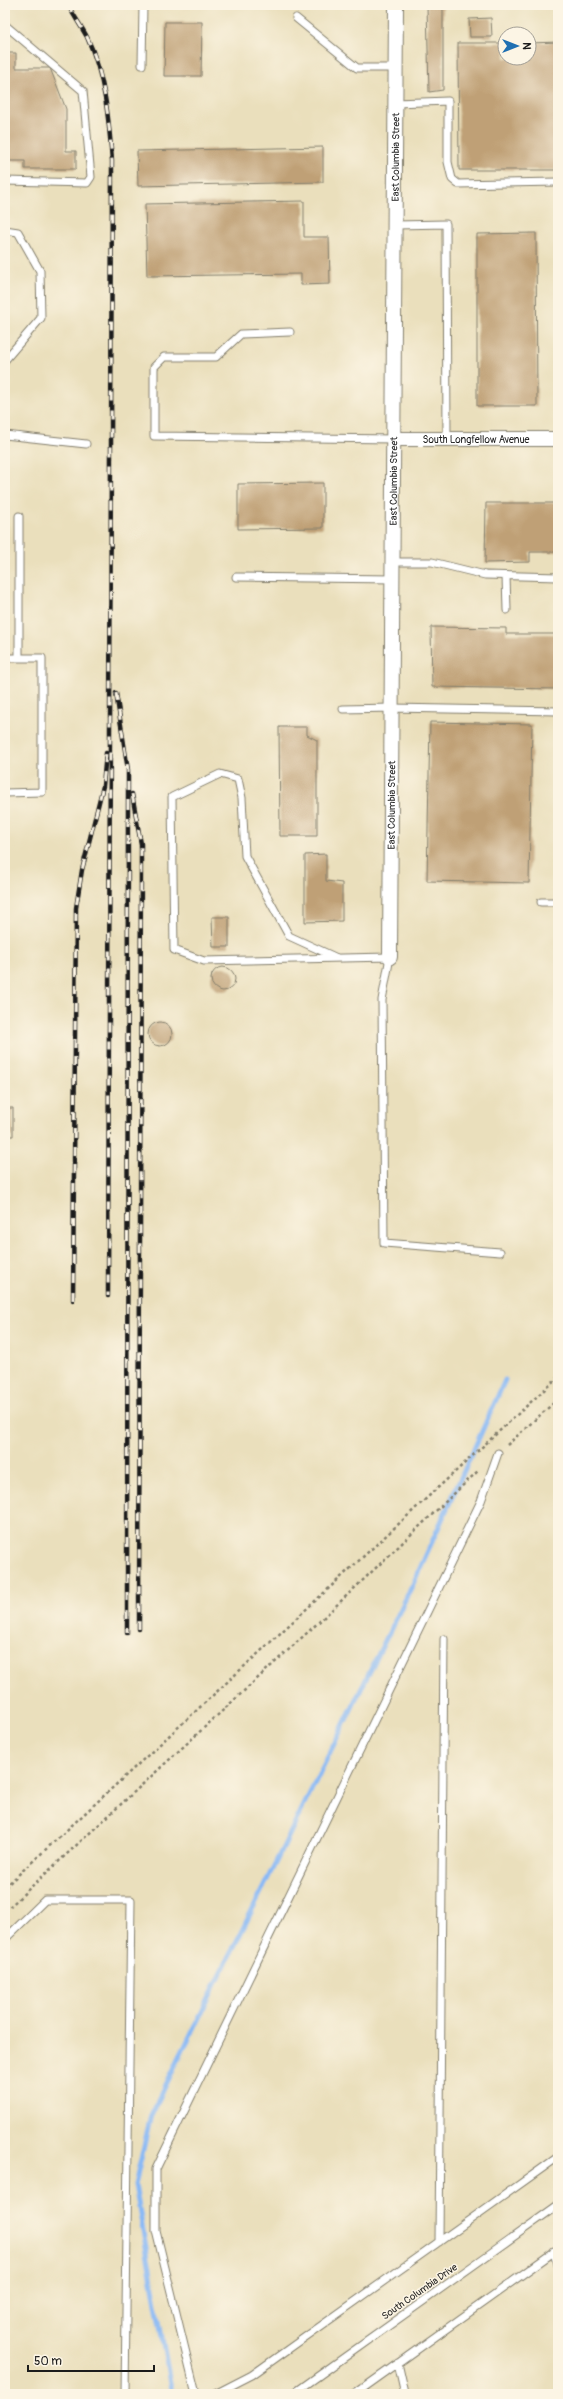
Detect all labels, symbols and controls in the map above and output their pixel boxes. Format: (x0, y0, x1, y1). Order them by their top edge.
north arrow (497, 26, 537, 66)
text: N (520, 42, 533, 50)
street label: East Columbia Street (390, 112, 402, 201)
street label: South Longfellow Avenue (423, 434, 530, 446)
street label: East Columbia Street (388, 436, 400, 525)
street label: East Columbia Street (386, 760, 398, 849)
street label: South Columbia Drive (379, 2261, 460, 2322)
scale bar (28, 2347, 154, 2373)
text: 50 m (34, 2354, 62, 2369)

